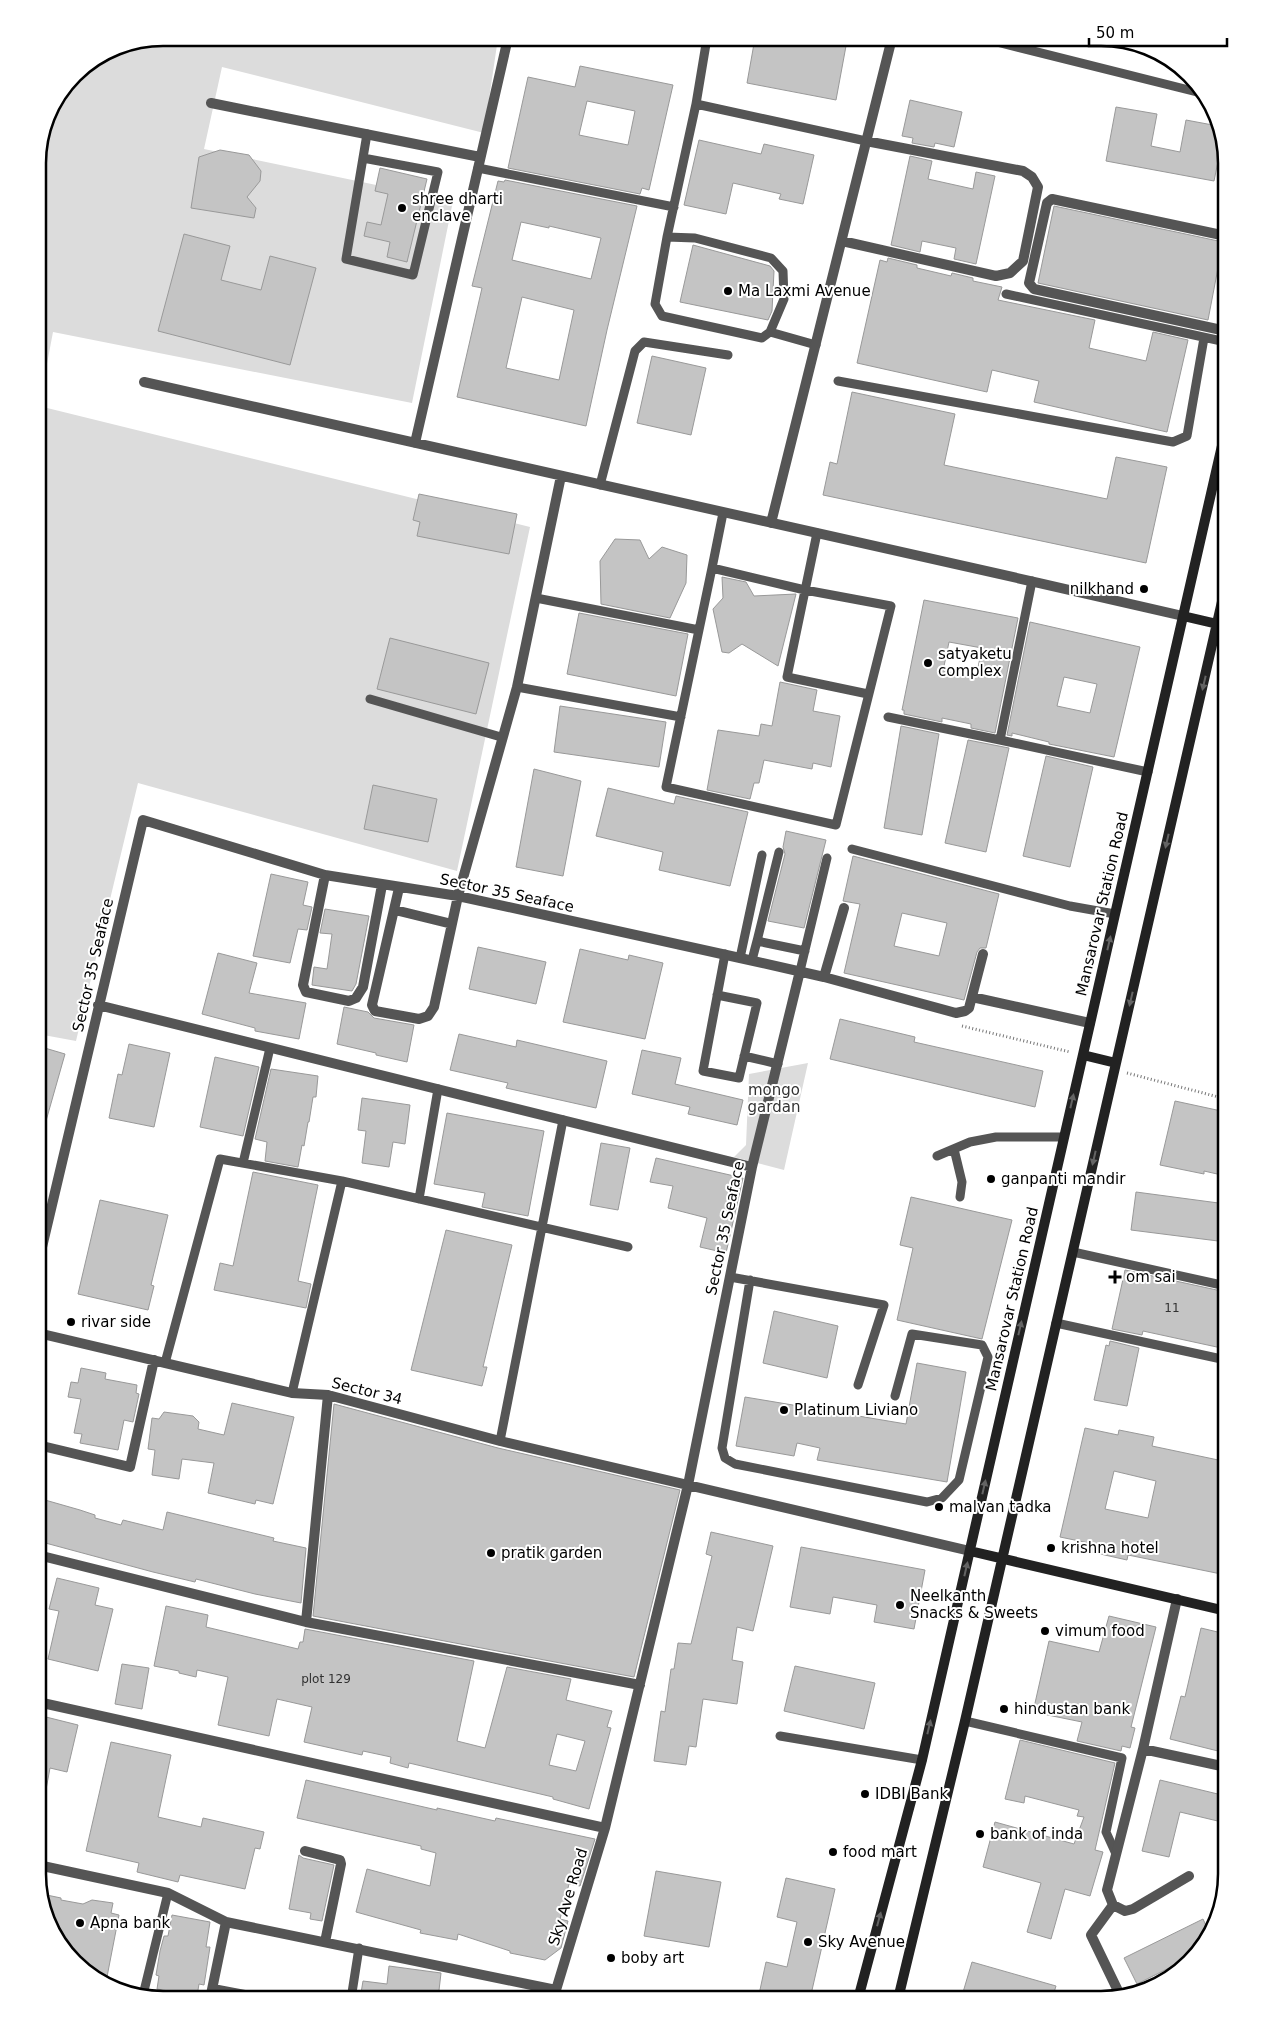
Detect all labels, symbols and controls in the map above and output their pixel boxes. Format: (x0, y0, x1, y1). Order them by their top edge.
scale bar (1089, 15, 1226, 47)
text: 50 m (1096, 24, 1134, 42)
place label: shree dharti enclave (412, 190, 503, 225)
marker: shree dharti enclave (396, 202, 408, 214)
place label: Ma Laxmi Avenue (738, 282, 871, 300)
marker: Ma Laxmi Avenue (722, 285, 734, 297)
place label: nilkhand (1070, 580, 1134, 598)
marker: nilkhand (1138, 583, 1150, 595)
place label: satyaketu complex (938, 645, 1012, 680)
marker: satyaketu complex (922, 657, 934, 669)
one-way arrow (1200, 675, 1208, 690)
street label: Mansarovar Station Road (1072, 810, 1132, 998)
one-way arrow (1163, 834, 1171, 849)
street label: Sector 35 Seaface (438, 870, 576, 916)
street label: Sector 35 Seaface (69, 896, 117, 1034)
one-way arrow (1105, 935, 1113, 951)
one-way arrow (1127, 992, 1135, 1007)
park label: mongo gardan (748, 1081, 800, 1116)
one-way arrow (1068, 1094, 1076, 1109)
one-way arrow (1090, 1150, 1098, 1165)
street label: Sector 35 Seaface (702, 1159, 748, 1297)
place label: ganpanti mandir (1001, 1170, 1126, 1188)
marker: ganpanti mandir (985, 1173, 997, 1185)
street label: Mansarovar Station Road (982, 1205, 1042, 1393)
place label: om sai (1126, 1268, 1176, 1286)
marker: om sai (1108, 1270, 1122, 1284)
house number: 11 (1164, 1301, 1180, 1315)
place label: rivar side (81, 1313, 151, 1331)
marker: rivar side (65, 1316, 77, 1328)
one-way arrow (1016, 1321, 1024, 1336)
street label: Sector 34 (330, 1374, 404, 1408)
place label: Platinum Liviano (794, 1401, 918, 1419)
marker: Platinum Liviano (778, 1404, 790, 1416)
one-way arrow (980, 1479, 988, 1494)
place label: malvan tadka (949, 1498, 1052, 1516)
marker: malvan tadka (933, 1501, 945, 1513)
place label: krishna hotel (1061, 1539, 1159, 1557)
marker: krishna hotel (1045, 1542, 1057, 1554)
place label: pratik garden (501, 1544, 602, 1562)
marker: pratik garden (485, 1547, 497, 1559)
one-way arrow (962, 1562, 970, 1577)
place label: Neelkanth Snacks & Sweets (910, 1587, 1038, 1622)
marker: Neelkanth Snacks & Sweets (894, 1599, 906, 1611)
place label: vimum food (1055, 1622, 1145, 1640)
marker: vimum food (1039, 1625, 1051, 1637)
house number: plot 129 (301, 1672, 351, 1686)
place label: hindustan bank (1014, 1700, 1131, 1718)
marker: hindustan bank (998, 1703, 1010, 1715)
one-way arrow (925, 1720, 933, 1735)
place label: IDBI Bank (875, 1785, 948, 1803)
marker: IDBI Bank (859, 1788, 871, 1800)
place label: bank of inda (990, 1825, 1083, 1843)
marker: bank of inda (974, 1828, 986, 1840)
place label: food mart (843, 1843, 917, 1861)
street label: Sky Ave Road (545, 1846, 591, 1948)
marker: food mart (827, 1846, 839, 1858)
one-way arrow (876, 1911, 884, 1926)
place label: Apna bank (90, 1914, 170, 1932)
marker: Apna bank (74, 1917, 86, 1929)
place label: Sky Avenue (818, 1933, 905, 1951)
marker: Sky Avenue (802, 1936, 814, 1948)
place label: boby art (621, 1949, 684, 1967)
marker: boby art (605, 1952, 617, 1964)

